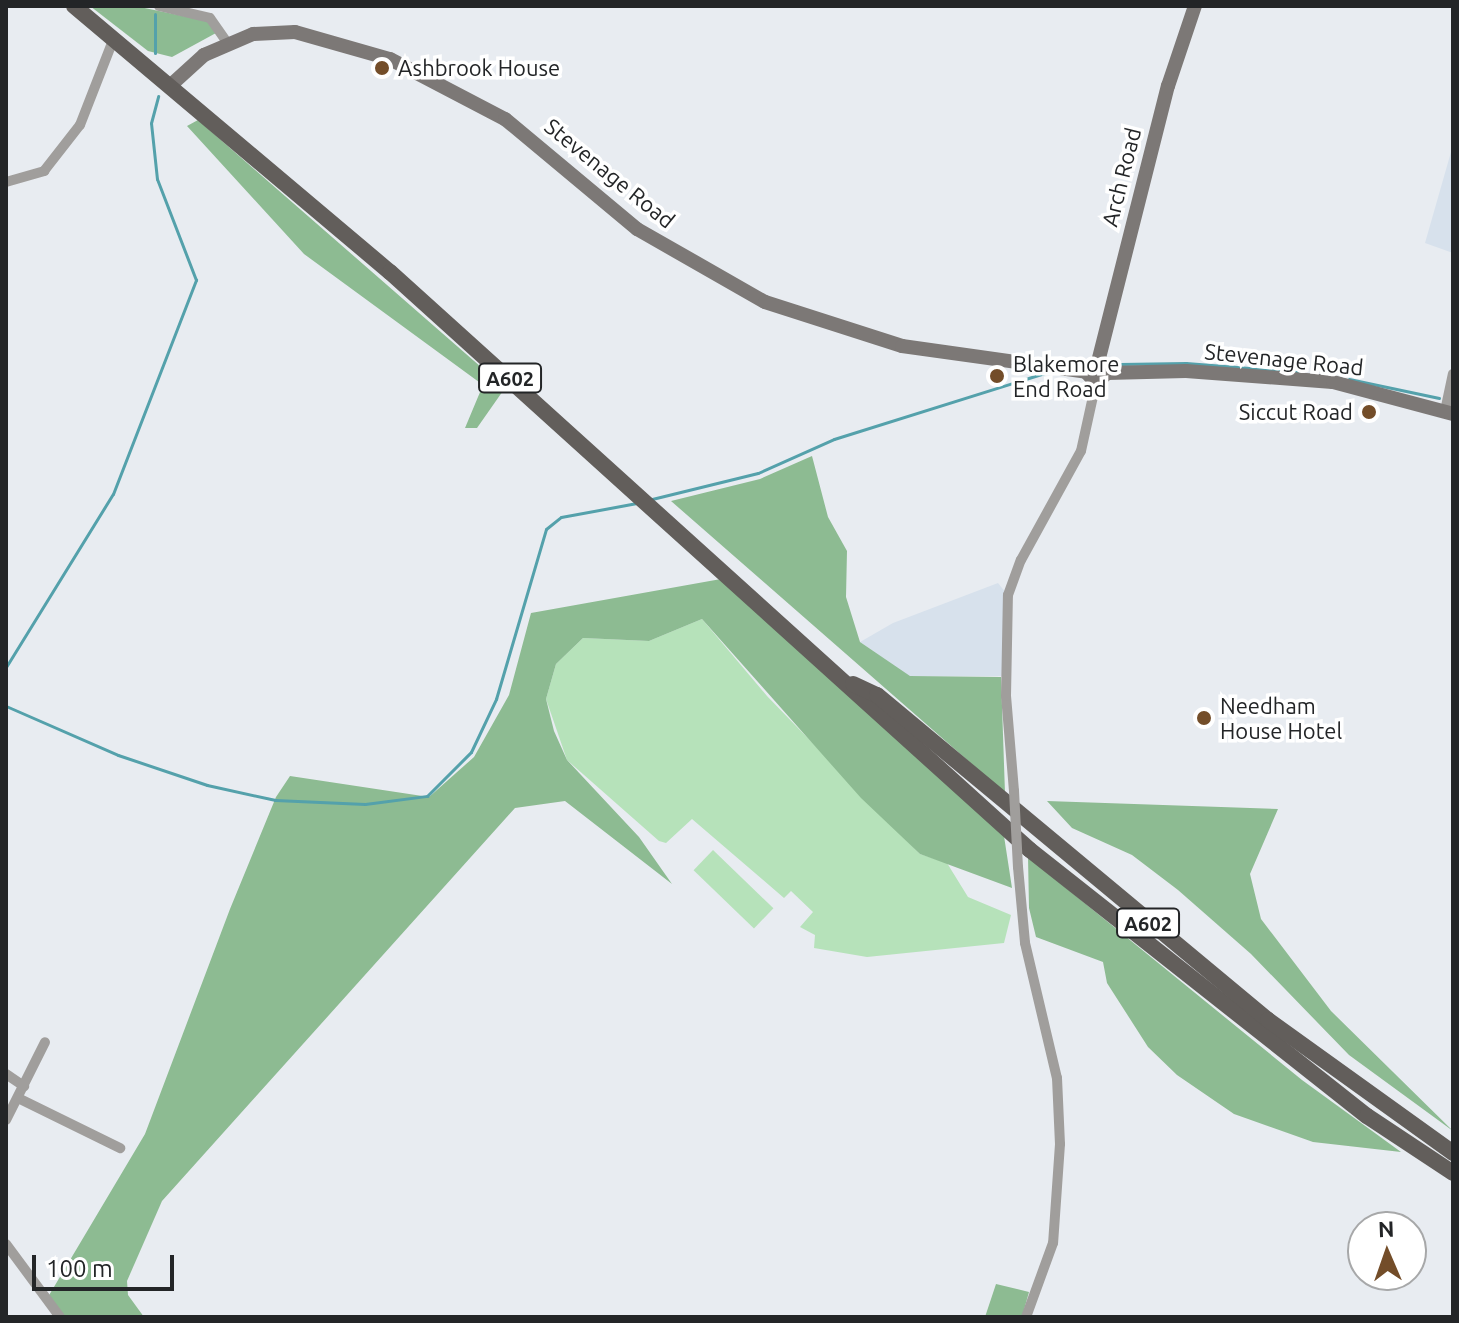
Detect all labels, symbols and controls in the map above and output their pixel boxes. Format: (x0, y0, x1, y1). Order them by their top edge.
place label: Ashbrook House (398, 55, 560, 81)
marker: Ashbrook House (373, 59, 391, 77)
street label: Stevenage Road (540, 113, 680, 233)
street label: Arch Road (1096, 125, 1146, 229)
street label: Stevenage Road (1203, 338, 1365, 380)
place label: Blakemore End Road (1013, 350, 1119, 402)
road number: A602 (478, 362, 542, 394)
marker: Blakemore End Road (988, 367, 1006, 385)
place label: Siccut Road (1239, 399, 1353, 425)
marker: Siccut Road (1360, 403, 1378, 421)
place label: Needham House Hotel (1220, 692, 1342, 744)
marker: Needham House Hotel (1195, 709, 1213, 727)
road number: A602 (1116, 907, 1180, 939)
north arrow (1347, 1211, 1427, 1291)
text: N (1378, 1216, 1395, 1241)
scale bar (36, 1239, 178, 1289)
text: 100 m (46, 1255, 113, 1282)

